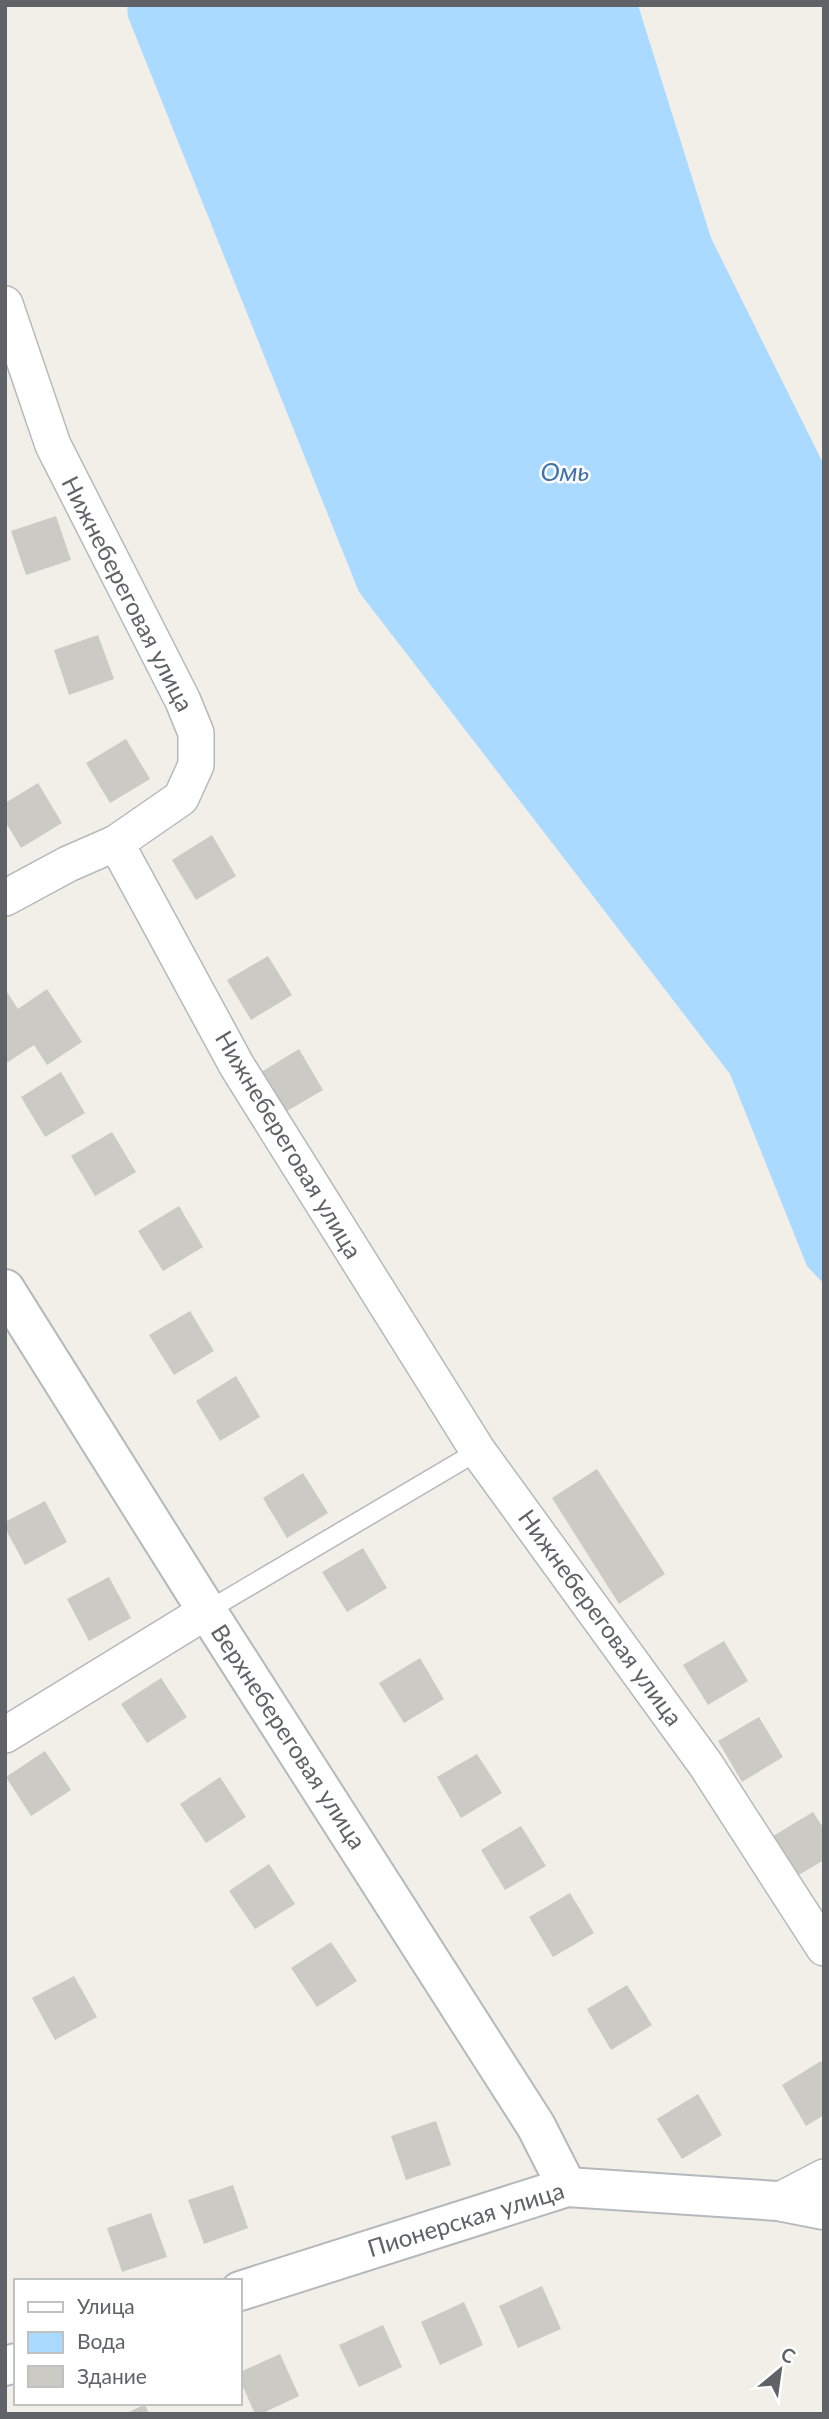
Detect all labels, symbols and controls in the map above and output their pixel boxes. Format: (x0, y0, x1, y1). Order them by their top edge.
water label: Омь (541, 455, 589, 487)
street label: Нижнебереговая улица (56, 471, 200, 716)
street label: Нижнебереговая улица (210, 1025, 369, 1263)
street label: Нижнебереговая улица (513, 1503, 689, 1731)
street label: Верхнебереговая улица (206, 1618, 373, 1854)
street label: Пионерская улица (364, 2175, 567, 2262)
legend (14, 2279, 242, 2405)
text: Улица (77, 2293, 135, 2318)
text: Вода (77, 2328, 125, 2353)
north arrow (745, 2335, 815, 2405)
text: С (777, 2342, 800, 2368)
text: Здание (77, 2363, 147, 2388)

